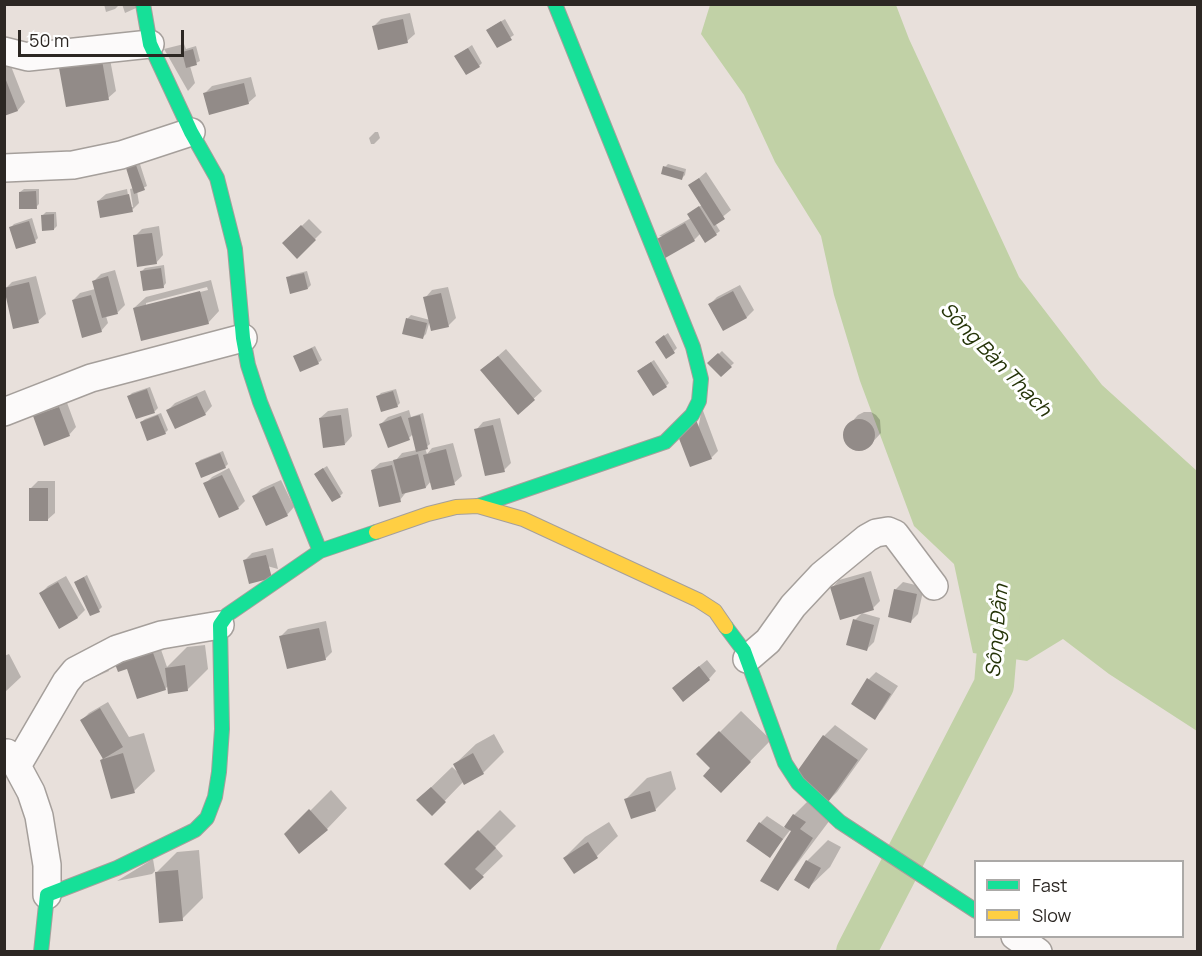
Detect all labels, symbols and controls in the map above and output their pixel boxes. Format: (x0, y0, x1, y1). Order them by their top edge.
scale bar (21, 18, 188, 56)
text: 50 m (29, 28, 69, 52)
water label: Sông Bàn Thạch (935, 298, 1055, 422)
water label: Sông Đầm (982, 584, 1014, 678)
legend (974, 860, 1184, 938)
text: Fast (1032, 873, 1067, 897)
text: Slow (1032, 903, 1071, 927)

